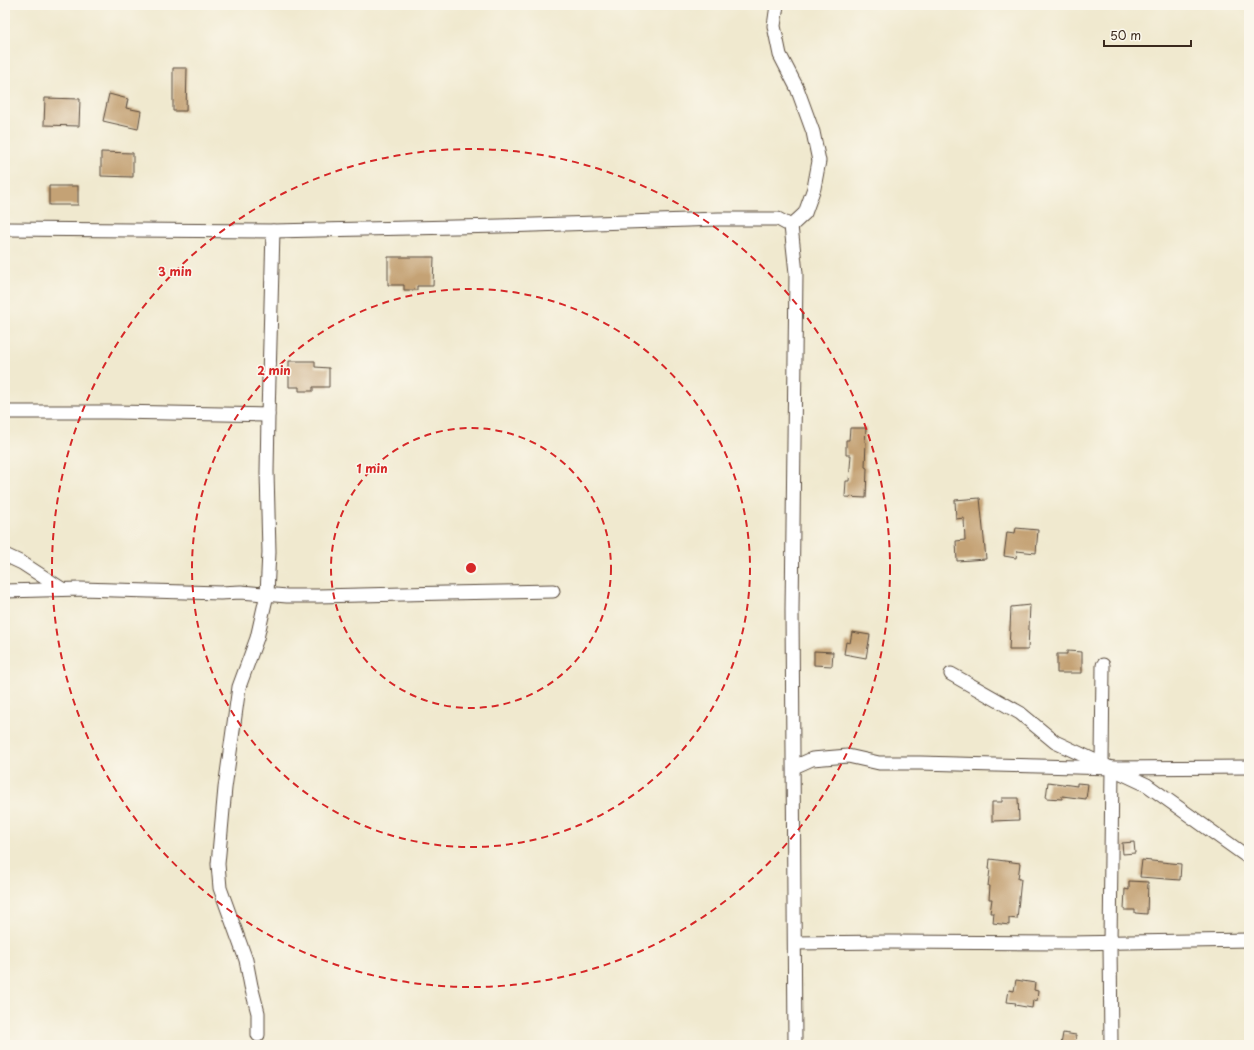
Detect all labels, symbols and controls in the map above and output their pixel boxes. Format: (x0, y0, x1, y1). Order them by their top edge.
scale bar (1104, 22, 1191, 48)
text: 50 m (1110, 26, 1141, 44)
text: 3 min (158, 262, 192, 280)
text: 2 min (257, 361, 291, 379)
text: 1 min (356, 459, 388, 477)
centre of rings (464, 561, 478, 575)

